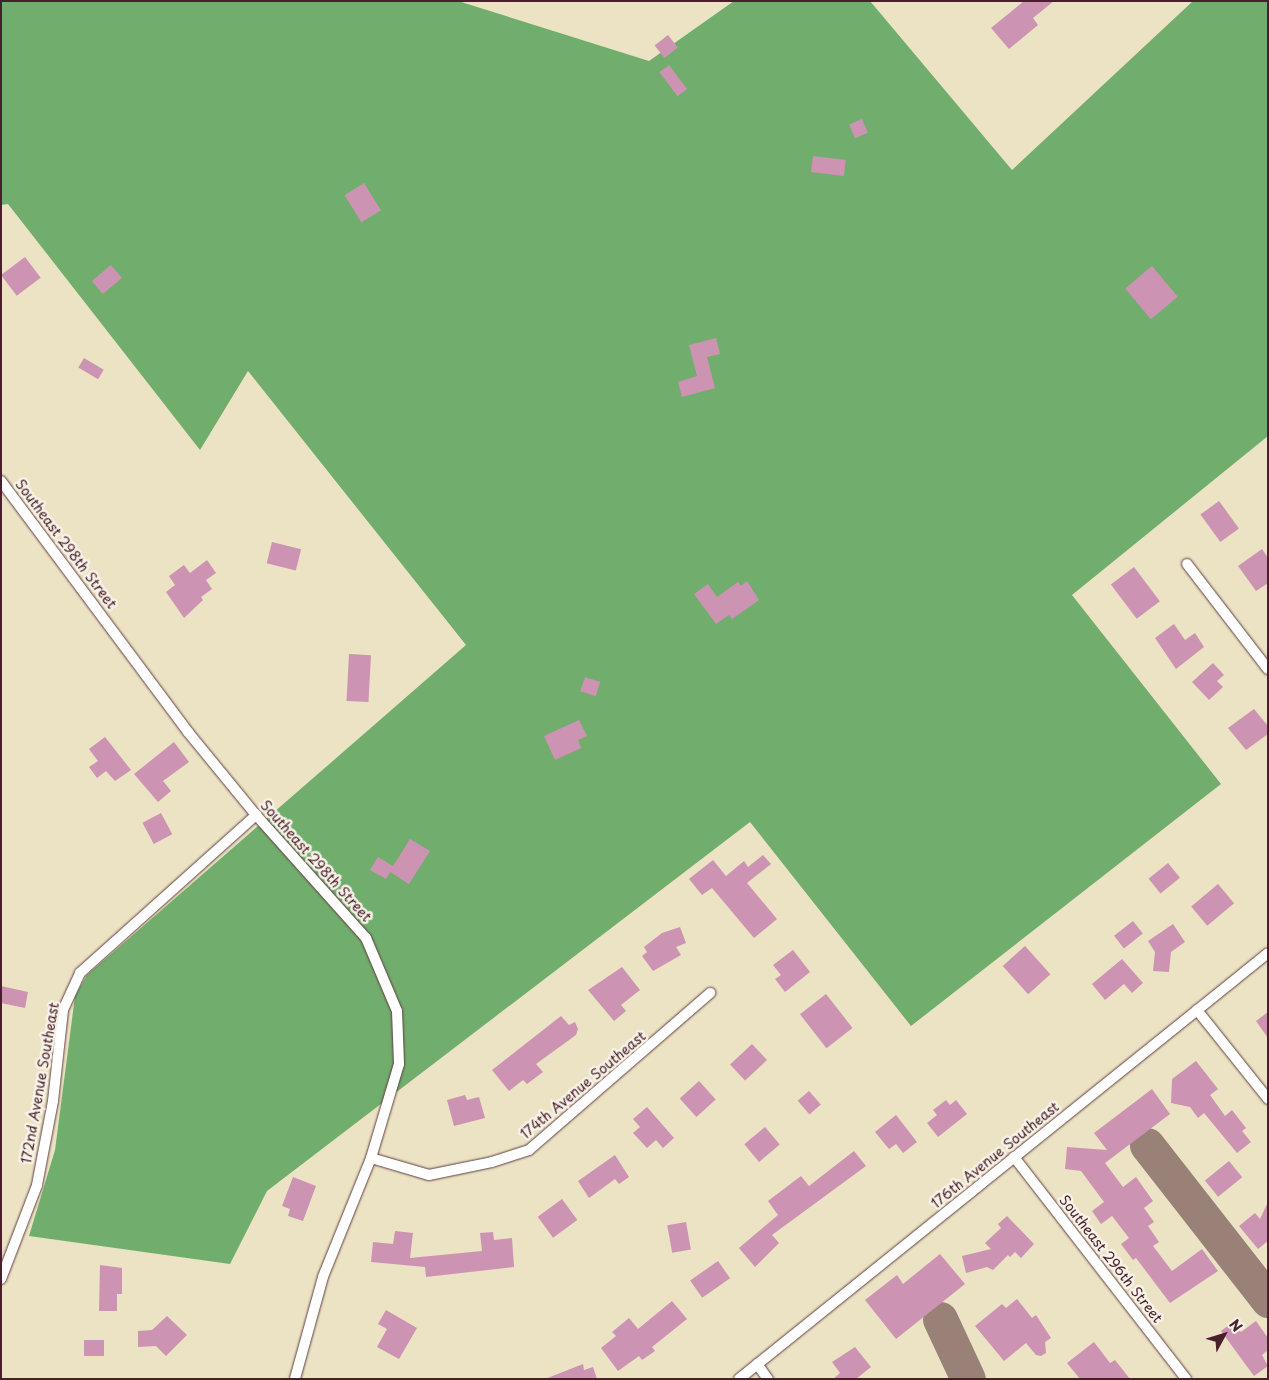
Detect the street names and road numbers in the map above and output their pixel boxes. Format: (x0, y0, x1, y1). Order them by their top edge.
street label: Southeast 298th Street (12, 476, 120, 612)
street label: Southeast 298th Street (257, 797, 375, 925)
street label: 172nd Avenue Southeast (18, 1002, 62, 1164)
street label: 174th Avenue Southeast (517, 1027, 649, 1143)
street label: 176th Avenue Southeast (927, 1098, 1063, 1212)
street label: Southeast 296th Street (1055, 1191, 1167, 1327)

